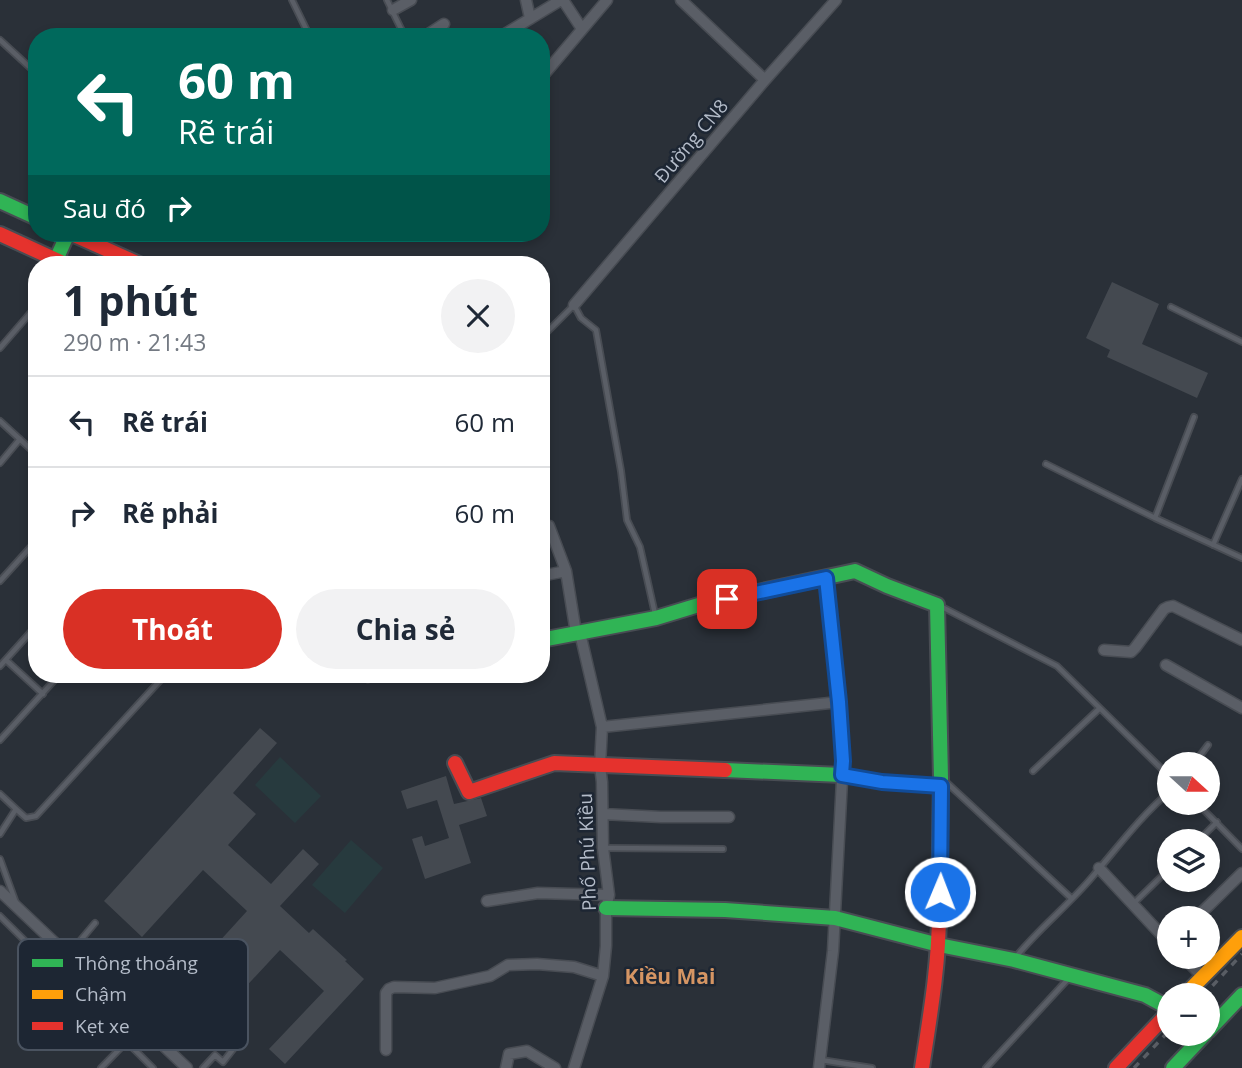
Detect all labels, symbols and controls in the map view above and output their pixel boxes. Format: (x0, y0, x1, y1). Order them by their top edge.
text: 60 m (178, 47, 295, 113)
icon: left (63, 56, 154, 147)
street label: Đường CN8 (648, 94, 734, 188)
text: Rẽ trái (178, 110, 274, 153)
icon: right (160, 189, 198, 227)
text: Sau đó (63, 190, 146, 226)
text: 1 phút (63, 271, 198, 328)
button: close (441, 279, 515, 353)
text: 290 m · 21:43 (63, 326, 206, 358)
icon: left (63, 403, 101, 441)
text: Rẽ trái (122, 404, 208, 440)
text: 60 m (454, 404, 515, 440)
icon: right (63, 494, 101, 532)
text: Rẽ phải (122, 495, 218, 531)
text: 60 m (454, 495, 515, 531)
pin (697, 569, 757, 629)
icon: arrive (708, 580, 746, 618)
button: Thoát (63, 589, 282, 669)
button: Chia sẻ (296, 589, 515, 669)
north arrow (1157, 752, 1220, 816)
map controls (1157, 752, 1220, 1046)
street label: Phố Phú Kiều (572, 793, 602, 911)
button: layers (1157, 829, 1220, 892)
position arrow (903, 855, 977, 929)
button: + (1157, 906, 1220, 969)
legend (18, 939, 248, 1050)
text: Thông thoáng (75, 950, 198, 976)
district label: Kiều Mai (625, 962, 715, 990)
text: Chậm (75, 981, 127, 1007)
button: − (1157, 983, 1220, 1046)
text: Kẹt xe (75, 1013, 130, 1039)

